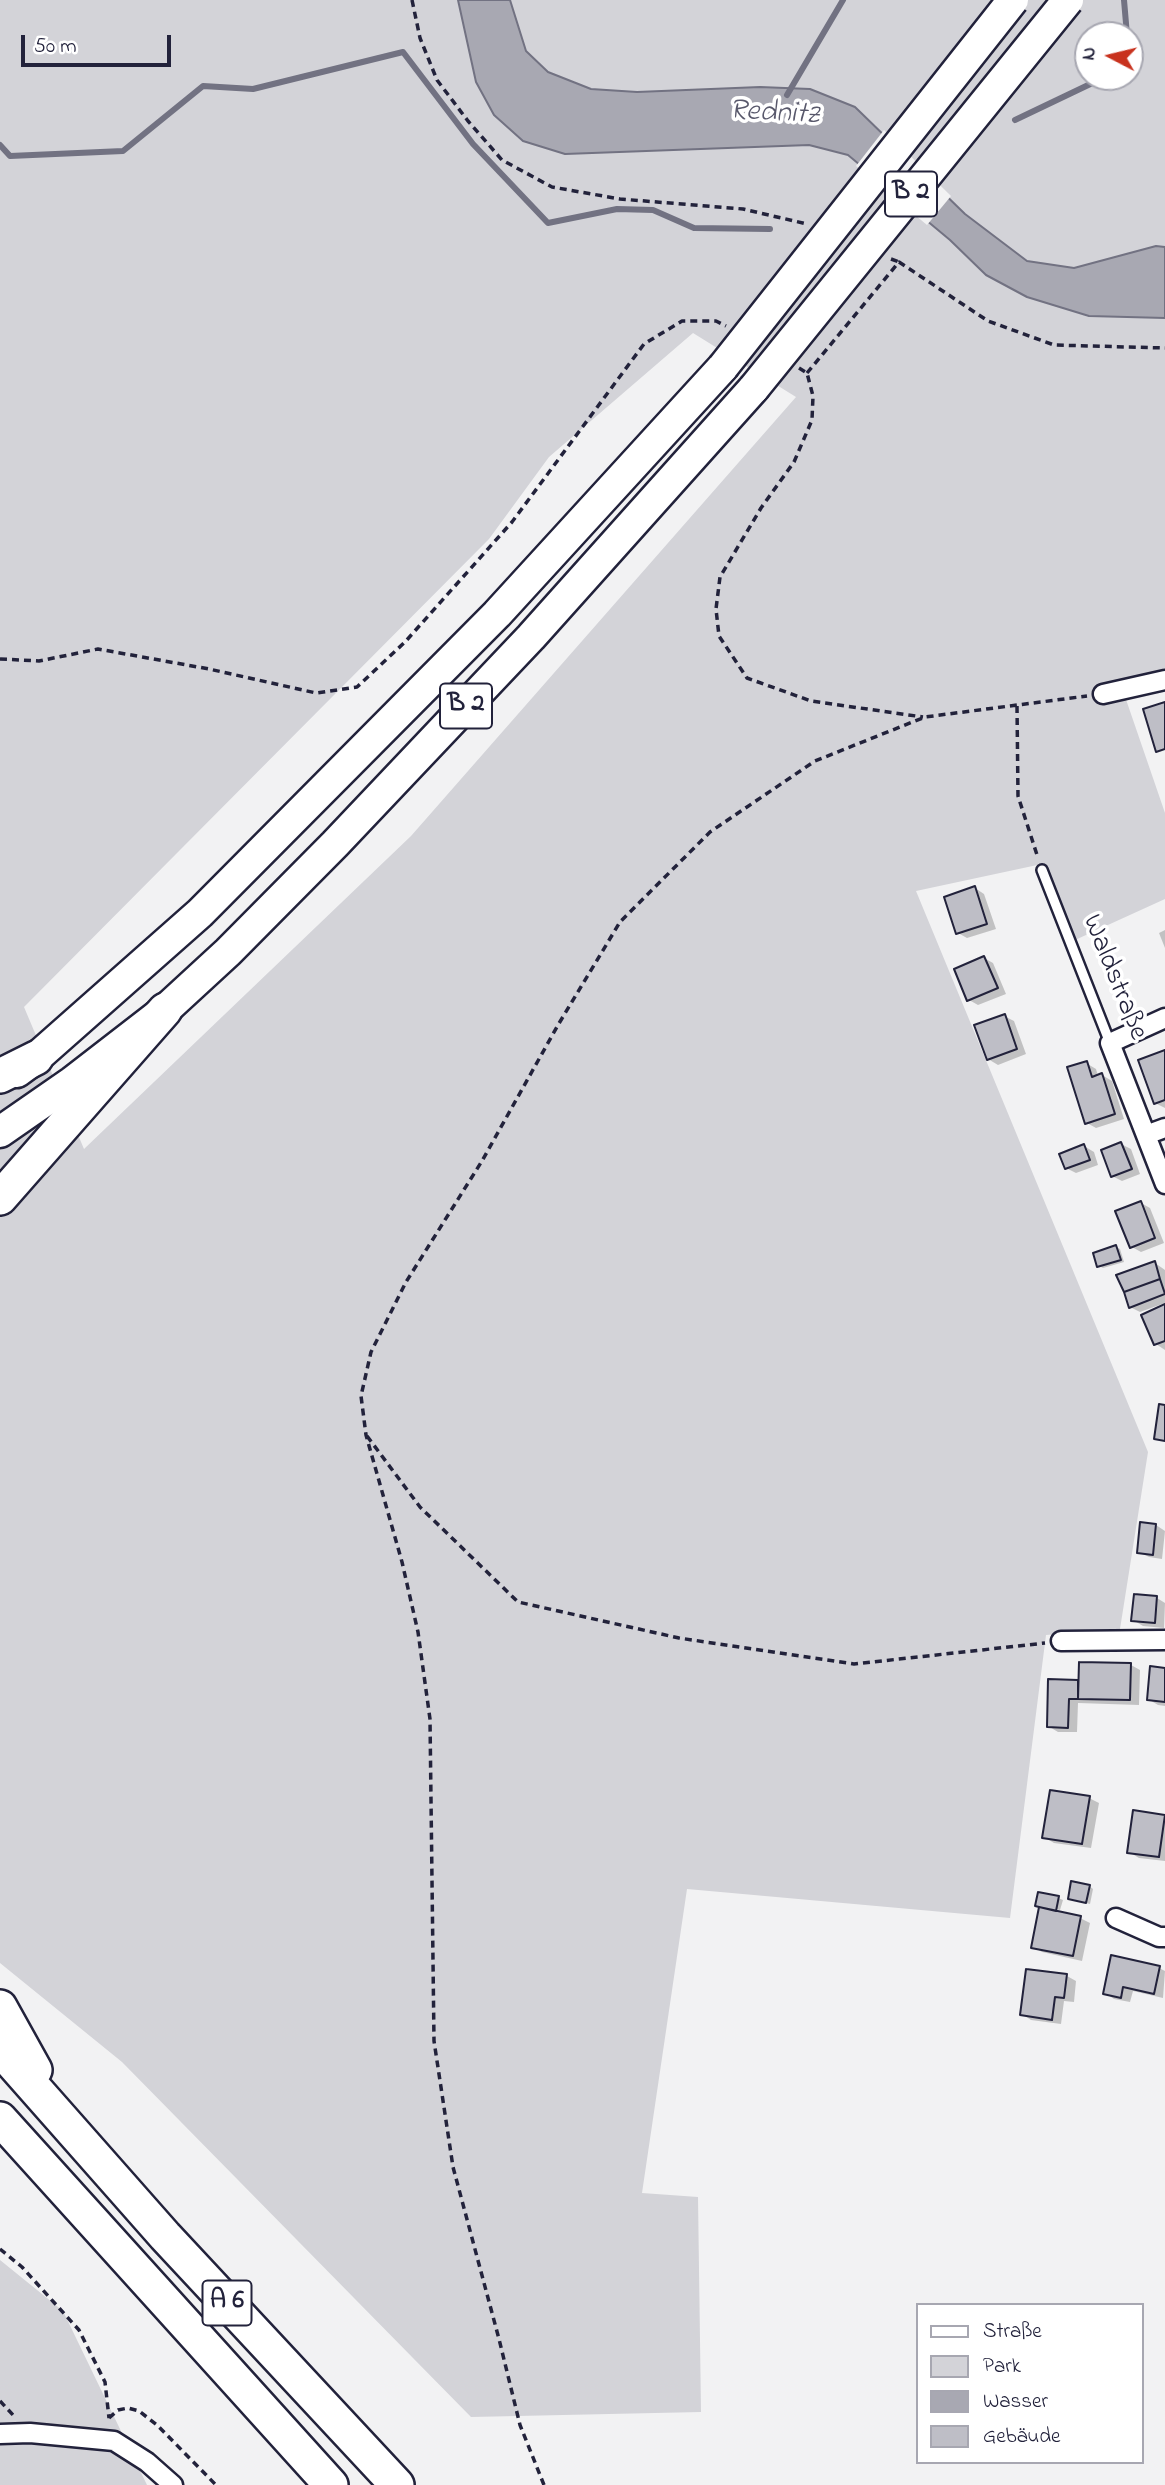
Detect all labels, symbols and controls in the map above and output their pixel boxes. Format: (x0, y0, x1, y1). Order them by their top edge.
scale bar (24, 21, 175, 65)
north arrow (1074, 21, 1144, 91)
text: 50 m (34, 32, 77, 62)
text: N (1075, 46, 1104, 62)
water label: Rednitz (728, 95, 820, 135)
road number: B 2 (885, 172, 937, 216)
road number: B 2 (440, 684, 492, 728)
street label: Waldstraße (1073, 911, 1153, 1045)
road number: A 6 (202, 2280, 252, 2326)
legend (916, 2303, 1144, 2464)
text: Straße (983, 2317, 1042, 2347)
text: Park (983, 2352, 1021, 2382)
text: Wasser (983, 2387, 1048, 2417)
text: Gebäude (983, 2422, 1060, 2452)

